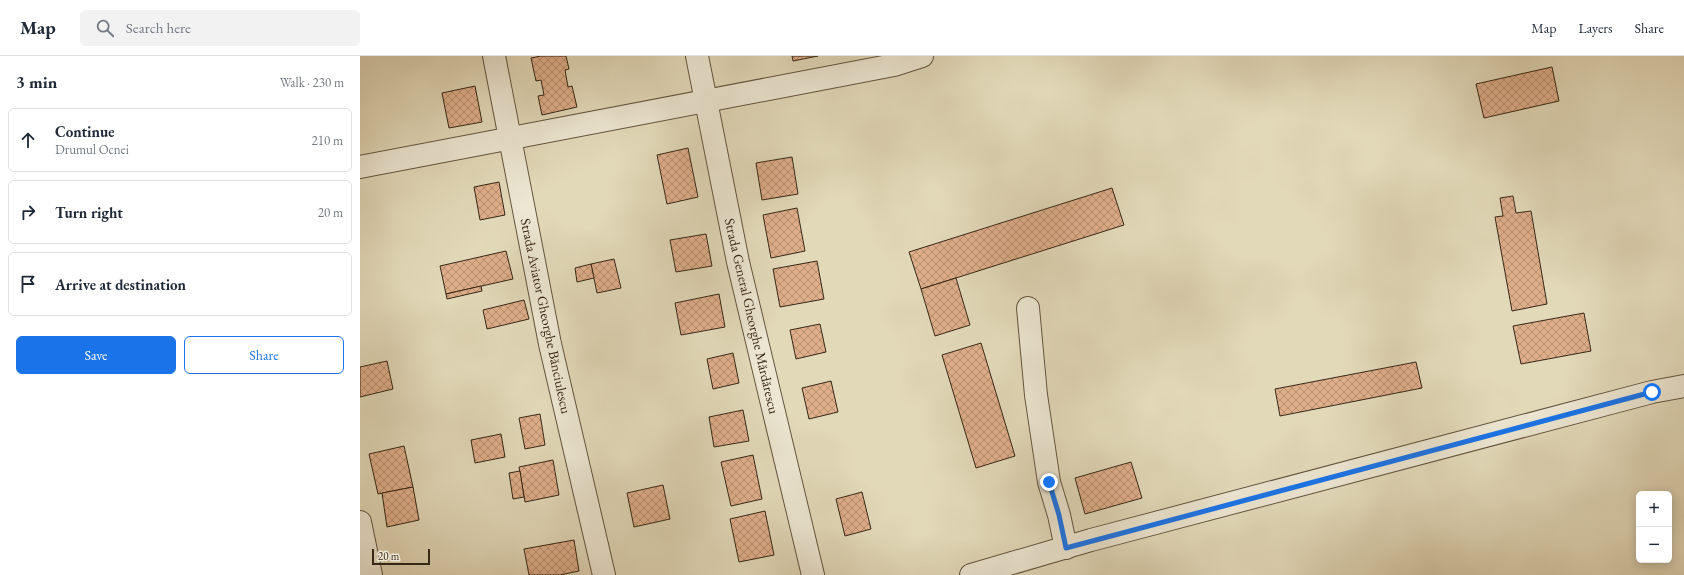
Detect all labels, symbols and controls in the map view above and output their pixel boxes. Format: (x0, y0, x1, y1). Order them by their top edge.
search box (80, 10, 360, 46)
text: Map (20, 15, 56, 40)
icon: search (94, 17, 116, 39)
text: Search here (126, 18, 191, 37)
text: Map (1531, 19, 1556, 37)
text: Layers (1578, 19, 1613, 37)
text: Share (1635, 19, 1664, 37)
text: 3 min (16, 71, 57, 93)
text: Walk · 230 m (280, 74, 344, 91)
text: Continue (55, 122, 115, 141)
icon: ahead (17, 129, 39, 151)
text: 210 m (312, 132, 343, 149)
text: Drumul Ocnei (55, 141, 129, 158)
icon: right (17, 201, 39, 223)
text: Turn right (55, 203, 123, 222)
text: 20 m (318, 204, 343, 221)
street label: Strada General Gheorghe Mărdărescu (721, 216, 783, 416)
street label: Strada Aviator Gheorghe Bănciulescu (516, 217, 576, 416)
icon: arrive (17, 273, 39, 295)
text: Arrive at destination (55, 275, 186, 294)
button: Save (16, 336, 176, 374)
button: Share (184, 336, 344, 374)
route start (1643, 383, 1661, 401)
route end (1040, 473, 1058, 491)
map controls (1636, 491, 1672, 563)
button: + (1636, 491, 1672, 527)
button: − (1636, 527, 1672, 563)
scale bar (372, 547, 430, 566)
text: 20 m (378, 549, 399, 563)

